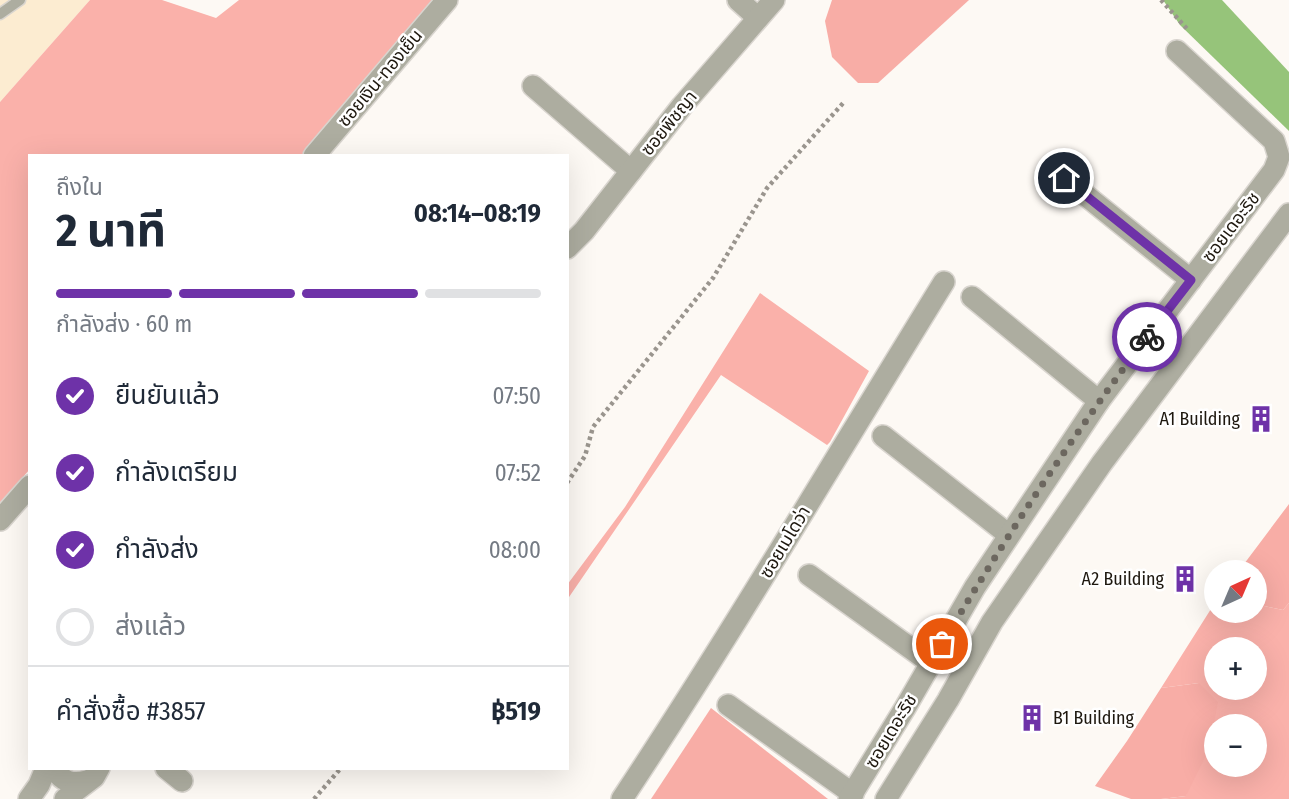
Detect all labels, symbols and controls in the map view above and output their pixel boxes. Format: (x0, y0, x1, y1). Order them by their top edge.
street label: ซอยเงิน-ทองเย็น (333, 25, 427, 131)
street label: ซอยพิชญา (636, 86, 702, 160)
pin (1034, 148, 1094, 208)
icon: home (1045, 159, 1083, 197)
text: ถึงใน (56, 173, 103, 201)
street label: ซอยเดอะริช (1197, 187, 1265, 267)
text: 08:14–08:19 (414, 198, 541, 229)
text: 2 นาที (56, 203, 166, 258)
courier (1112, 302, 1182, 372)
text: กำลังส่ง · 60 m (56, 310, 192, 338)
icon: bike (1128, 318, 1166, 356)
icon: check (56, 377, 94, 415)
text: ยืนยันแล้ว (115, 380, 220, 411)
text: 07:50 (493, 382, 541, 410)
building icon: A1 Building (1246, 404, 1276, 434)
place label: A1 Building (1160, 408, 1241, 430)
icon: check (56, 454, 94, 492)
text: กำลังเตรียม (115, 457, 238, 488)
text: 07:52 (495, 459, 541, 487)
street label: ซอยเมโดว่า (755, 502, 815, 582)
icon: check (56, 531, 94, 569)
text: กำลังส่ง (115, 534, 199, 565)
text: 08:00 (489, 536, 541, 564)
north arrow (1204, 560, 1267, 623)
map controls (1204, 560, 1267, 777)
building icon: A2 Building (1170, 564, 1200, 594)
place label: A2 Building (1082, 568, 1165, 590)
text: ส่งแล้ว (115, 611, 186, 642)
pin (912, 614, 972, 674)
icon: bag (923, 625, 961, 663)
button: + (1204, 637, 1267, 700)
street label: ซอยเดอะริช (860, 690, 922, 772)
text: คำสั่งซื้อ #3857 (56, 696, 206, 727)
text: ฿519 (491, 696, 541, 727)
building icon: B1 Building (1017, 703, 1047, 733)
place label: B1 Building (1053, 707, 1135, 729)
button: − (1204, 714, 1267, 777)

